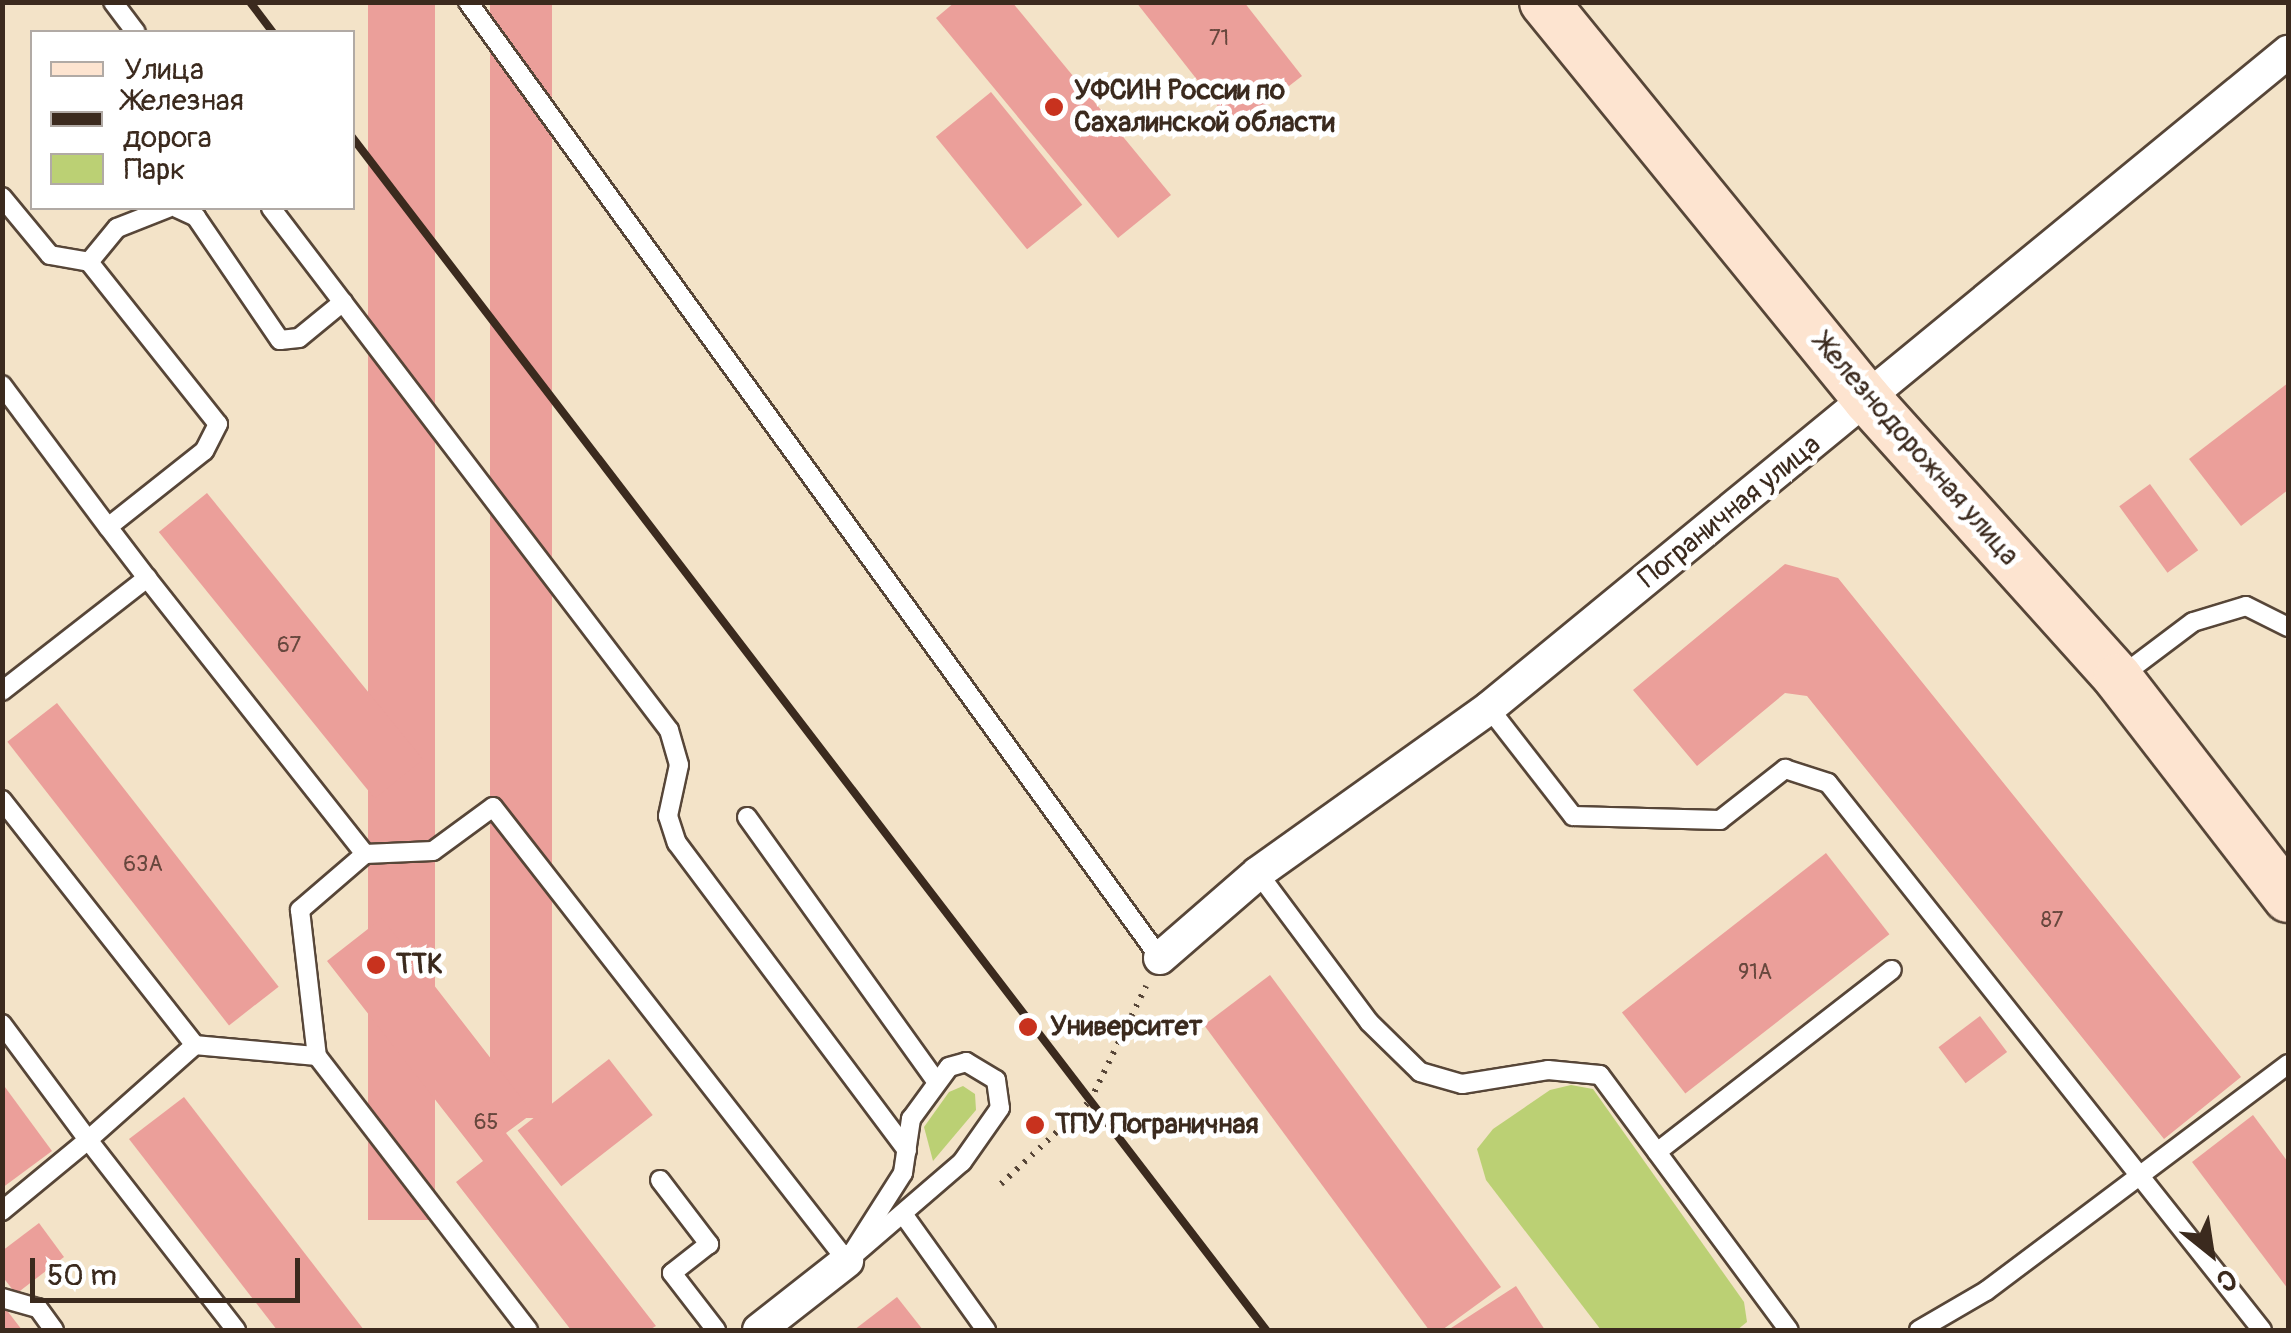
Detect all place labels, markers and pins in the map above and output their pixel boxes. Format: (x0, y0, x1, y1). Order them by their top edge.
place label: УФСИН России по Сахалинской области (1074, 74, 1335, 140)
marker: УФСИН России по Сахалинской области (1043, 96, 1065, 118)
place label: ТТК (396, 948, 443, 982)
marker: ТТК (365, 954, 387, 976)
place label: Университет (1050, 1010, 1203, 1044)
marker: Университет (1015, 1014, 1041, 1040)
place label: ТПУ Пограничная (1055, 1108, 1259, 1142)
marker: ТПУ Пограничная (1024, 1114, 1046, 1136)

